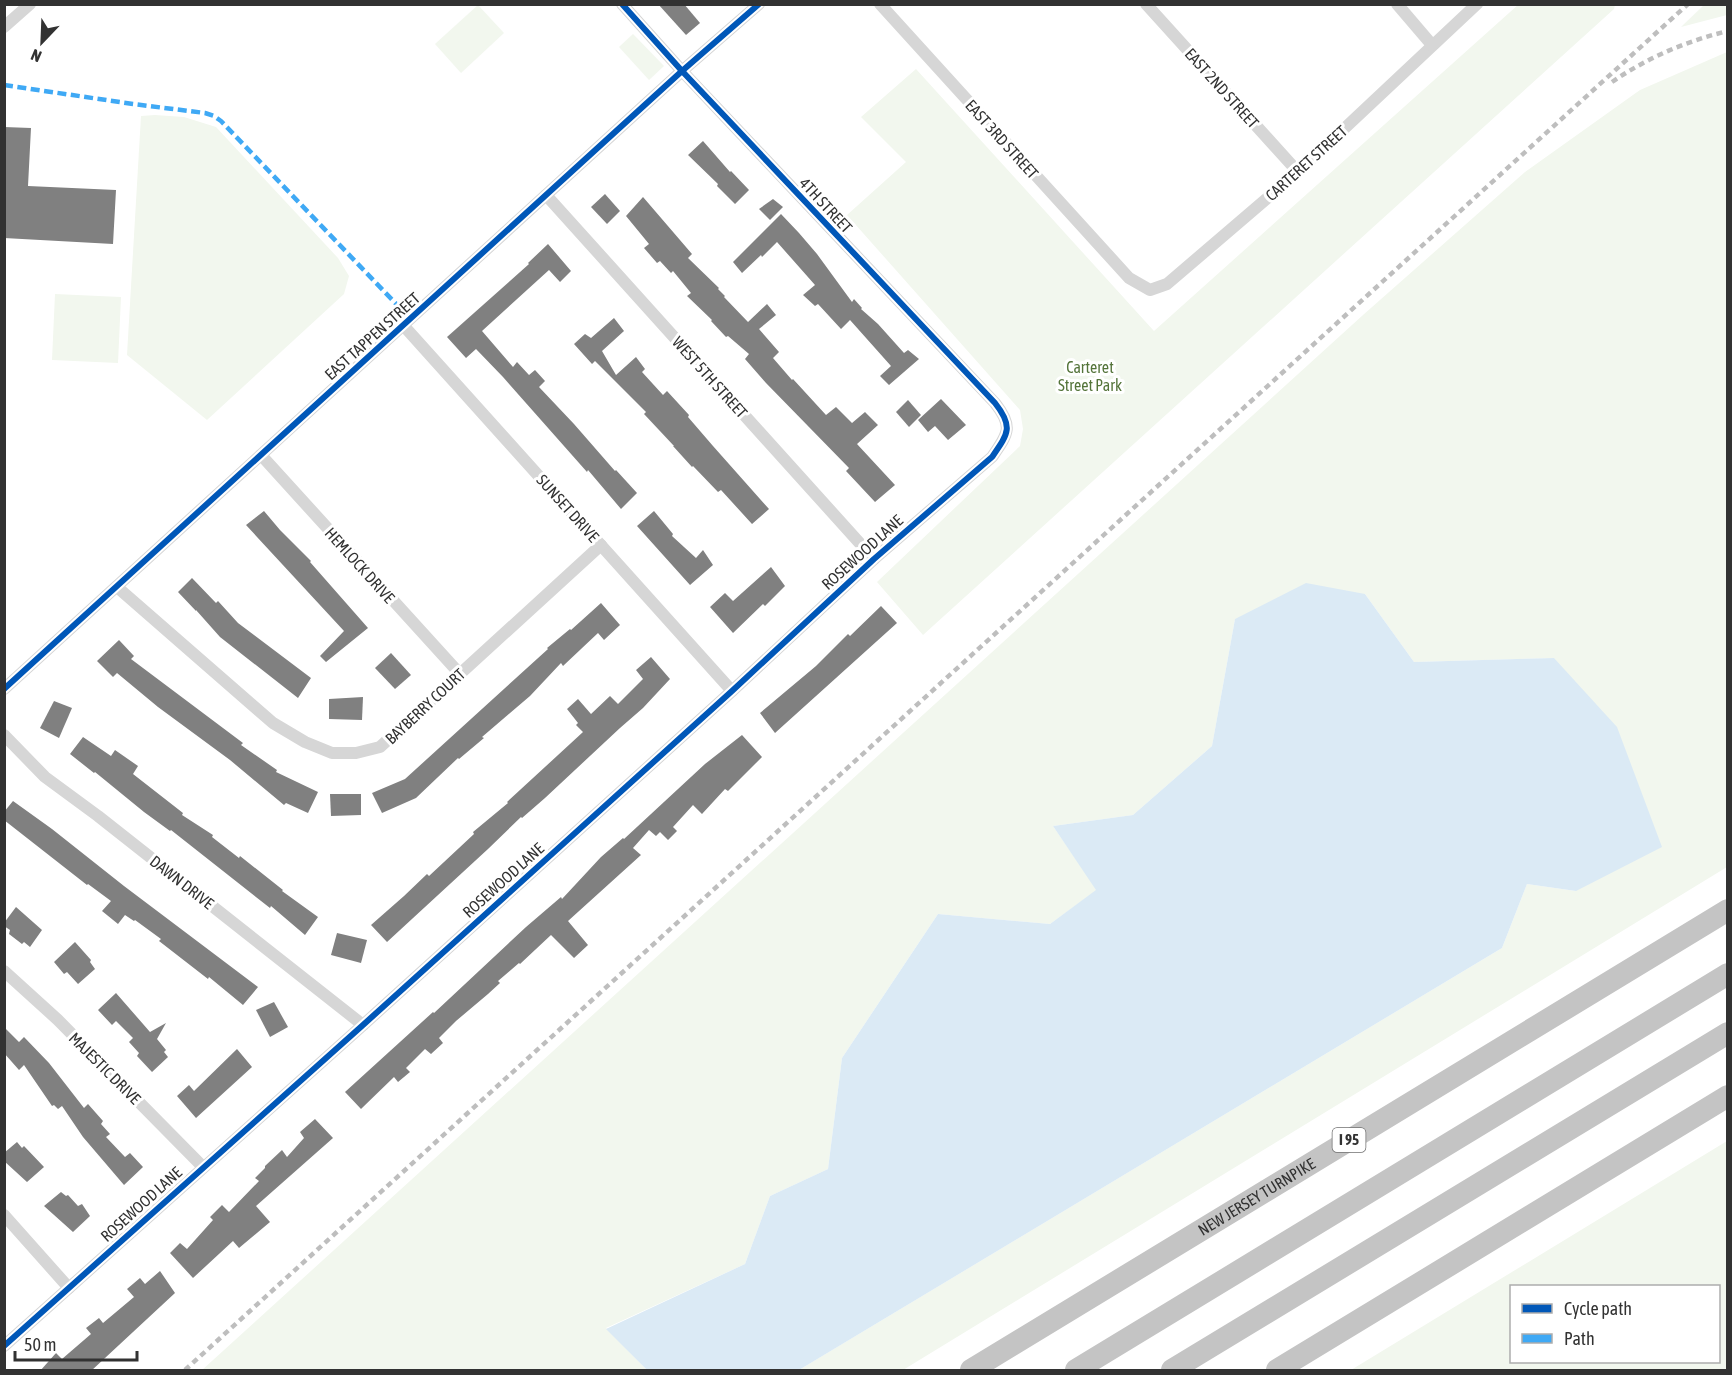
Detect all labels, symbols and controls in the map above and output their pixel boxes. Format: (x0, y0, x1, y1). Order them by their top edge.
north arrow (12, 12, 72, 72)
street label: EAST 2ND STREET (1181, 44, 1263, 132)
text: N (28, 46, 44, 66)
street label: EAST 3RD STREET (962, 96, 1042, 182)
street label: CARTERET STREET (1262, 122, 1350, 204)
street label: 4TH STREET (796, 174, 856, 236)
street label: EAST TAPPEN STREET (321, 289, 423, 383)
street label: WEST 5TH STREET (669, 333, 751, 421)
park label: Carteret Street Park (1058, 358, 1122, 394)
street label: SUNSET DRIVE (533, 471, 603, 545)
street label: ROSEWOOD LANE (818, 511, 906, 593)
street label: HEMLOCK DRIVE (322, 524, 399, 606)
street label: BAYBERRY COURT (382, 665, 468, 747)
street label: ROSEWOOD LANE (459, 839, 547, 921)
street label: DAWN DRIVE (147, 852, 217, 912)
street label: MAJESTIC DRIVE (66, 1029, 145, 1108)
road number: I 95 (1332, 1128, 1366, 1152)
street label: NEW JERSEY TURNPIKE (1195, 1154, 1318, 1239)
street label: ROSEWOOD LANE (97, 1163, 185, 1245)
legend (1510, 1285, 1720, 1363)
text: Cycle path (1564, 1298, 1632, 1319)
scale bar (15, 1324, 136, 1362)
text: Path (1564, 1328, 1595, 1349)
text: 50 m (24, 1334, 56, 1355)

